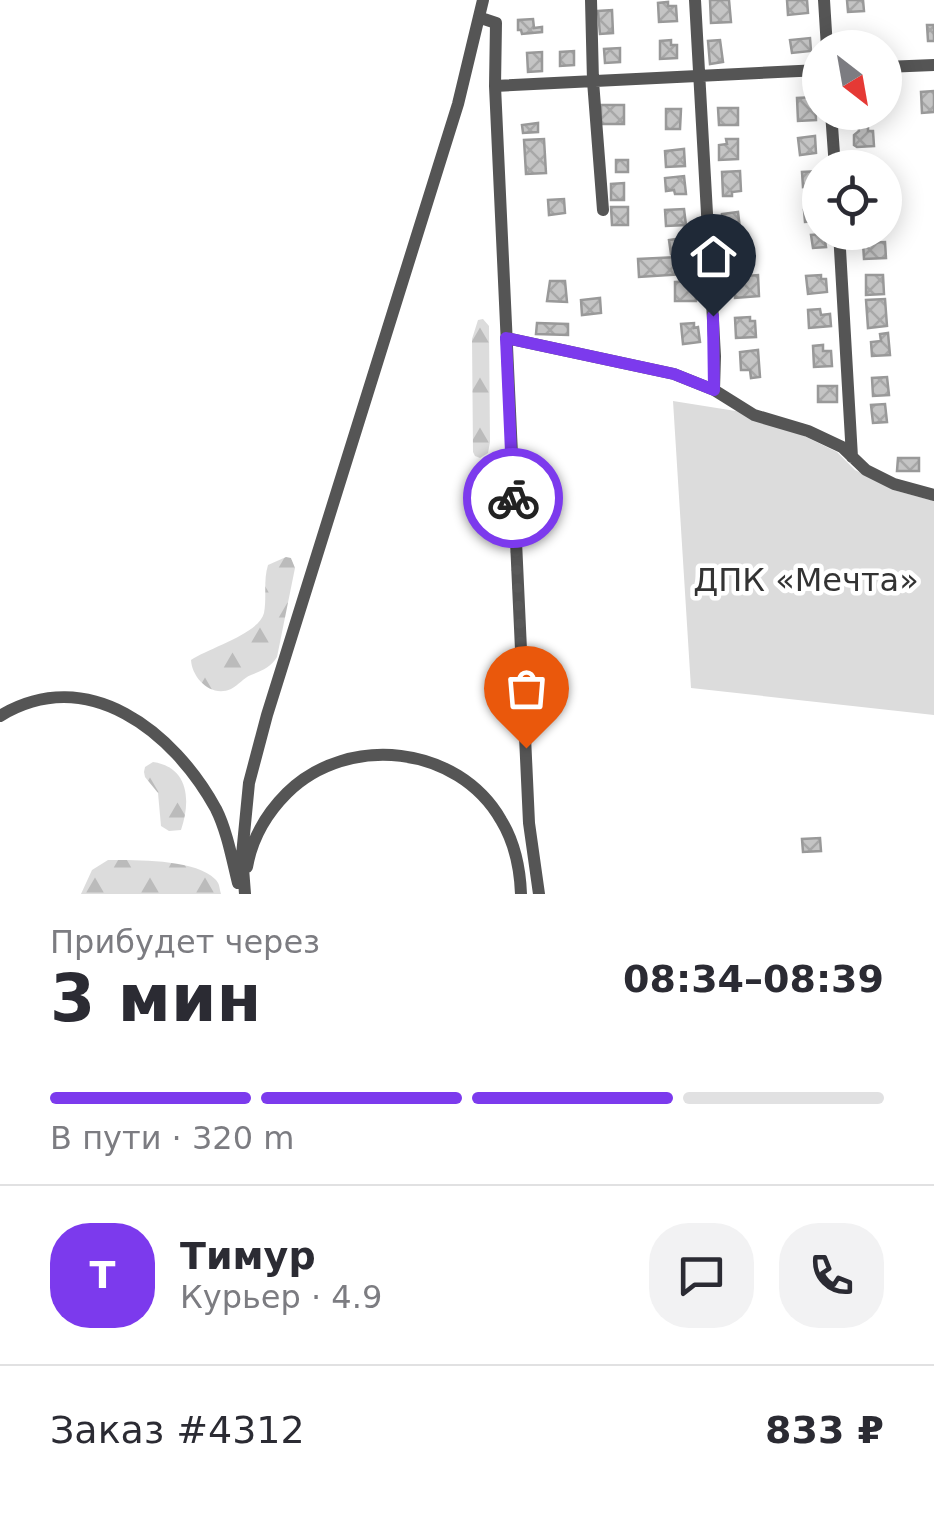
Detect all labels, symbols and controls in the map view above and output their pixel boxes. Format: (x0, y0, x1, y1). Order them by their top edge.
north arrow (802, 30, 902, 130)
map controls (802, 30, 902, 250)
button: locate (802, 150, 902, 250)
pin (671, 214, 756, 317)
icon: home (686, 229, 741, 284)
courier (463, 448, 563, 548)
icon: bike (486, 471, 541, 526)
park label: ДПК «Мечта» (693, 561, 919, 599)
pin (484, 646, 569, 749)
icon: bag (499, 661, 554, 716)
text: Прибудет через (50, 923, 320, 961)
text: 08:34–08:39 (623, 957, 884, 1001)
text: 3 мин (50, 961, 261, 1036)
text: В пути · 320 m (50, 1119, 294, 1157)
button: chat (649, 1223, 754, 1328)
button: phone (779, 1223, 884, 1328)
text: Тимур (180, 1234, 316, 1278)
text: Т (90, 1253, 115, 1297)
text: Курьер · 4.9 (180, 1278, 382, 1316)
text: Заказ #4312 (50, 1408, 305, 1452)
text: 833 ₽ (765, 1408, 884, 1452)

